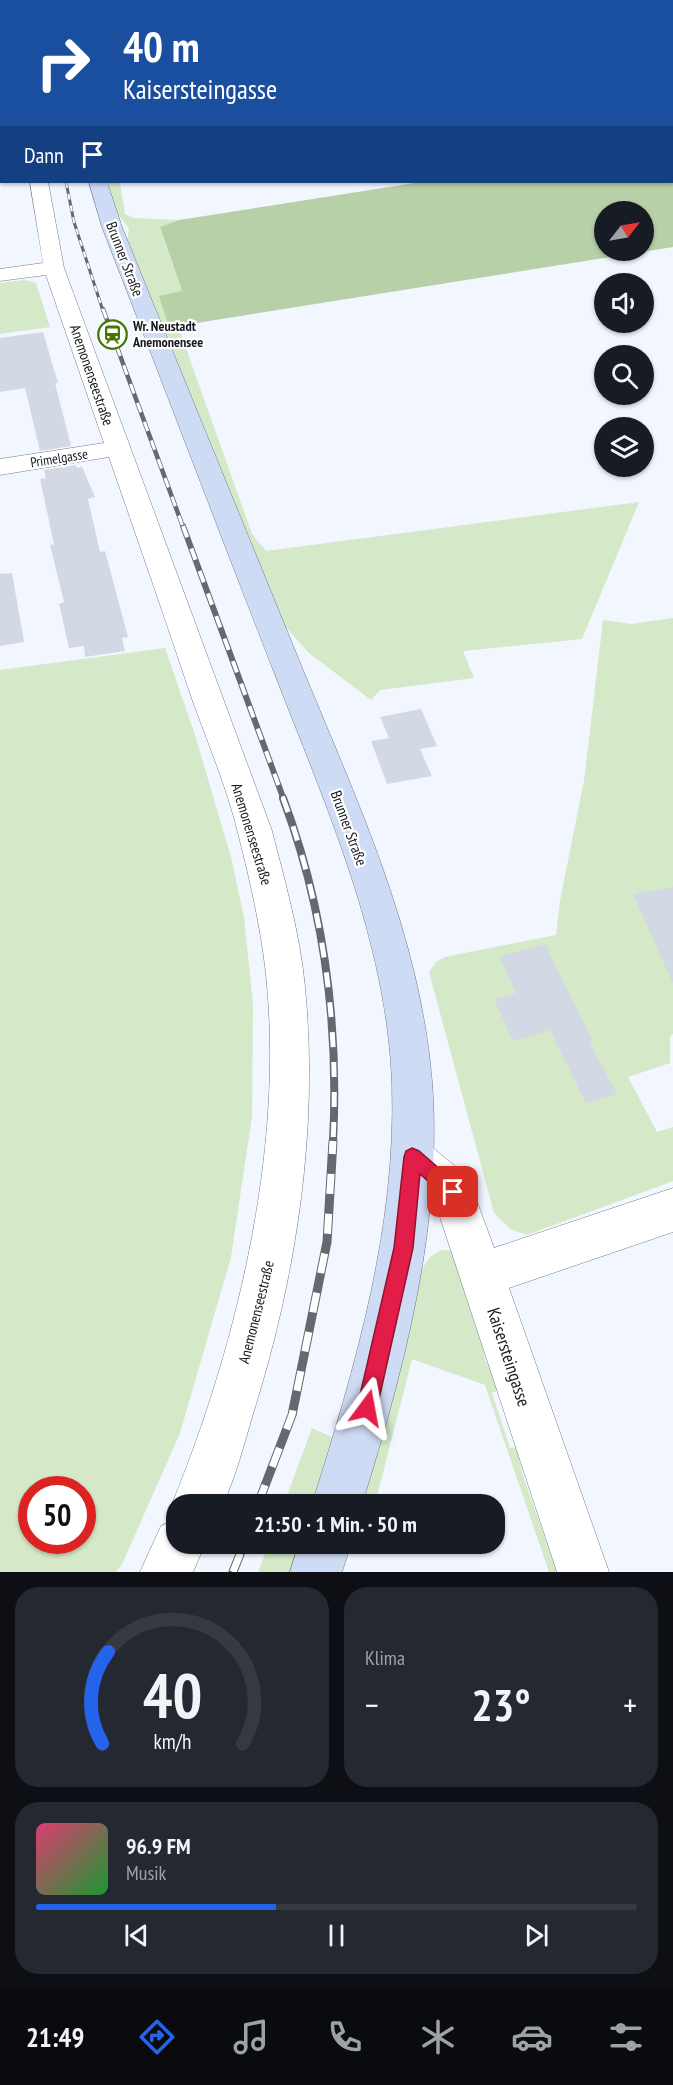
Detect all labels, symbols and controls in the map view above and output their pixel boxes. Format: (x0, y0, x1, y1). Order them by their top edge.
text: 40 m (123, 19, 200, 74)
icon: right (24, 24, 102, 102)
text: Kaisersteingasse (123, 72, 277, 106)
icon: arrive (76, 138, 109, 171)
text: Dann (24, 141, 64, 169)
north arrow (594, 201, 654, 261)
map controls (594, 201, 654, 477)
street label: Brunner Straße (102, 219, 148, 299)
button: sound (594, 273, 654, 333)
place label: Wr. Neustadt Anemonensee (132, 317, 203, 351)
station icon: Wr. Neustadt Anemonensee (96, 318, 128, 350)
street label: Anemonenseestraße (66, 322, 118, 428)
button: search (594, 345, 654, 405)
button: layers (594, 417, 654, 477)
street label: Primelgasse (29, 445, 89, 471)
street label: Anemonenseestraße (227, 781, 277, 887)
street label: Brunner Straße (327, 788, 371, 868)
pin (427, 1166, 478, 1217)
icon: arrive (436, 1175, 469, 1208)
street label: Anemonenseestraße (234, 1258, 278, 1366)
street label: Kaisersteingasse (482, 1305, 536, 1409)
position arrow (335, 1376, 399, 1440)
speed limit sign: 50 (18, 1476, 96, 1554)
text: 21:50 · 1 Min. · 50 m (254, 1510, 417, 1538)
text: Klima (365, 1645, 405, 1671)
text: 40 (142, 1654, 202, 1735)
text: 23° (471, 1675, 531, 1733)
text: − (365, 1683, 379, 1726)
text: + (623, 1683, 637, 1726)
text: km/h (153, 1727, 191, 1755)
text: 96.9 FM (126, 1832, 191, 1860)
text: Musik (126, 1860, 166, 1886)
icon: previous (120, 1919, 153, 1952)
icon: pause (320, 1919, 353, 1952)
icon: next (520, 1919, 553, 1952)
icon: directions (136, 2016, 178, 2058)
icon: music (230, 2016, 272, 2058)
icon: phone (324, 2016, 366, 2058)
icon: climate (417, 2016, 459, 2058)
icon: car (511, 2016, 553, 2058)
icon: filters (605, 2016, 647, 2058)
text: 21:49 (26, 2020, 84, 2054)

